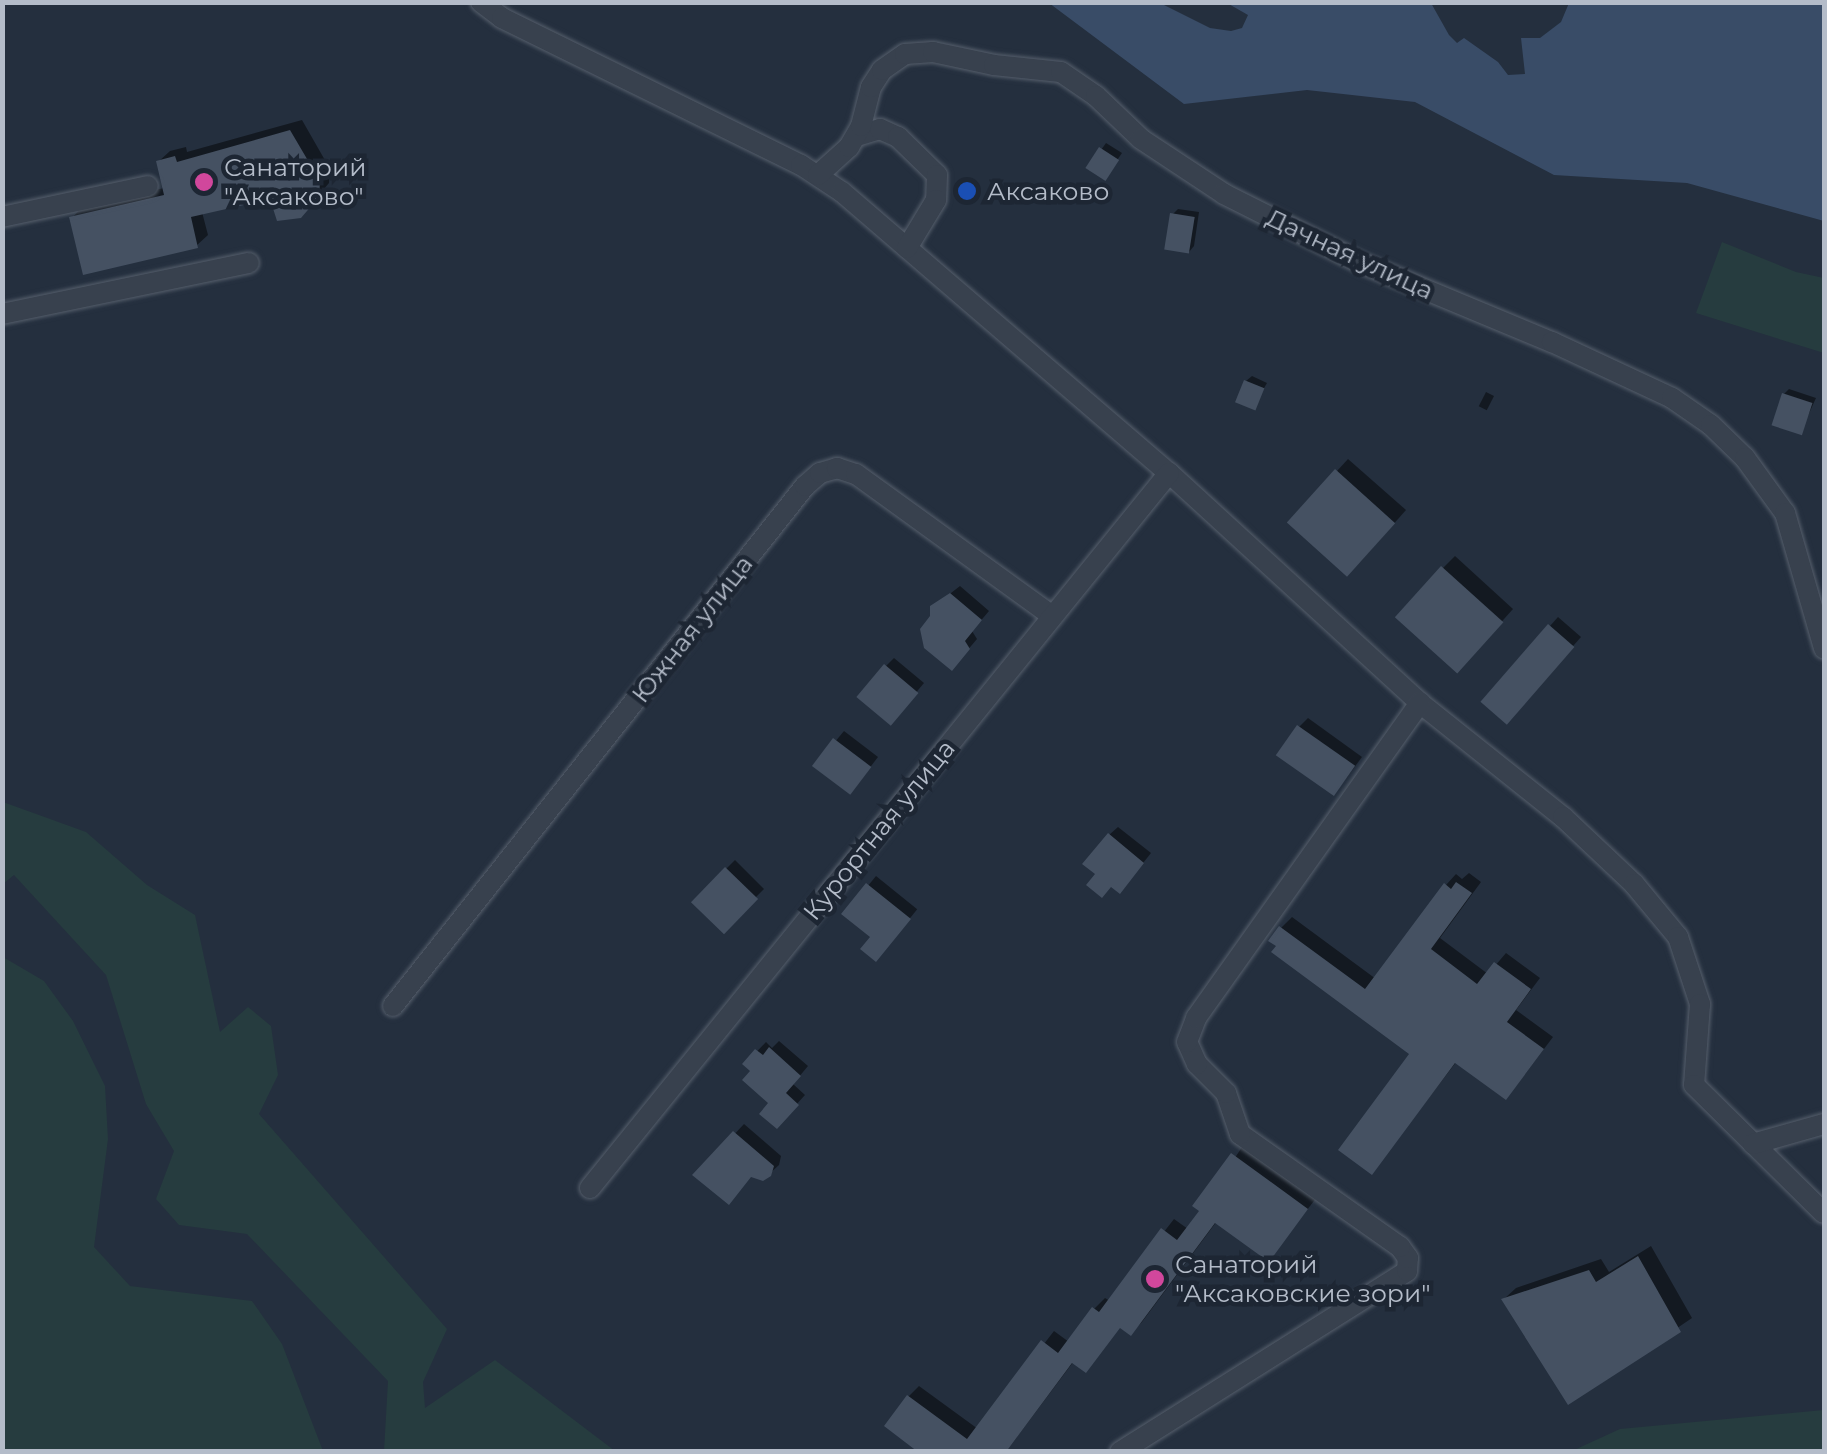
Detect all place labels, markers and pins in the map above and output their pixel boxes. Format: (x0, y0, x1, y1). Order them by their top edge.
place label: Санаторий "Аксаково" (224, 153, 366, 212)
marker: Санаторий "Аксаково" (193, 171, 215, 193)
place label: Аксаково (987, 176, 1109, 206)
marker: Аксаково (956, 180, 978, 202)
place label: Санаторий "Аксаковские зори" (1175, 1250, 1430, 1309)
marker: Санаторий "Аксаковские зори" (1144, 1268, 1166, 1290)

